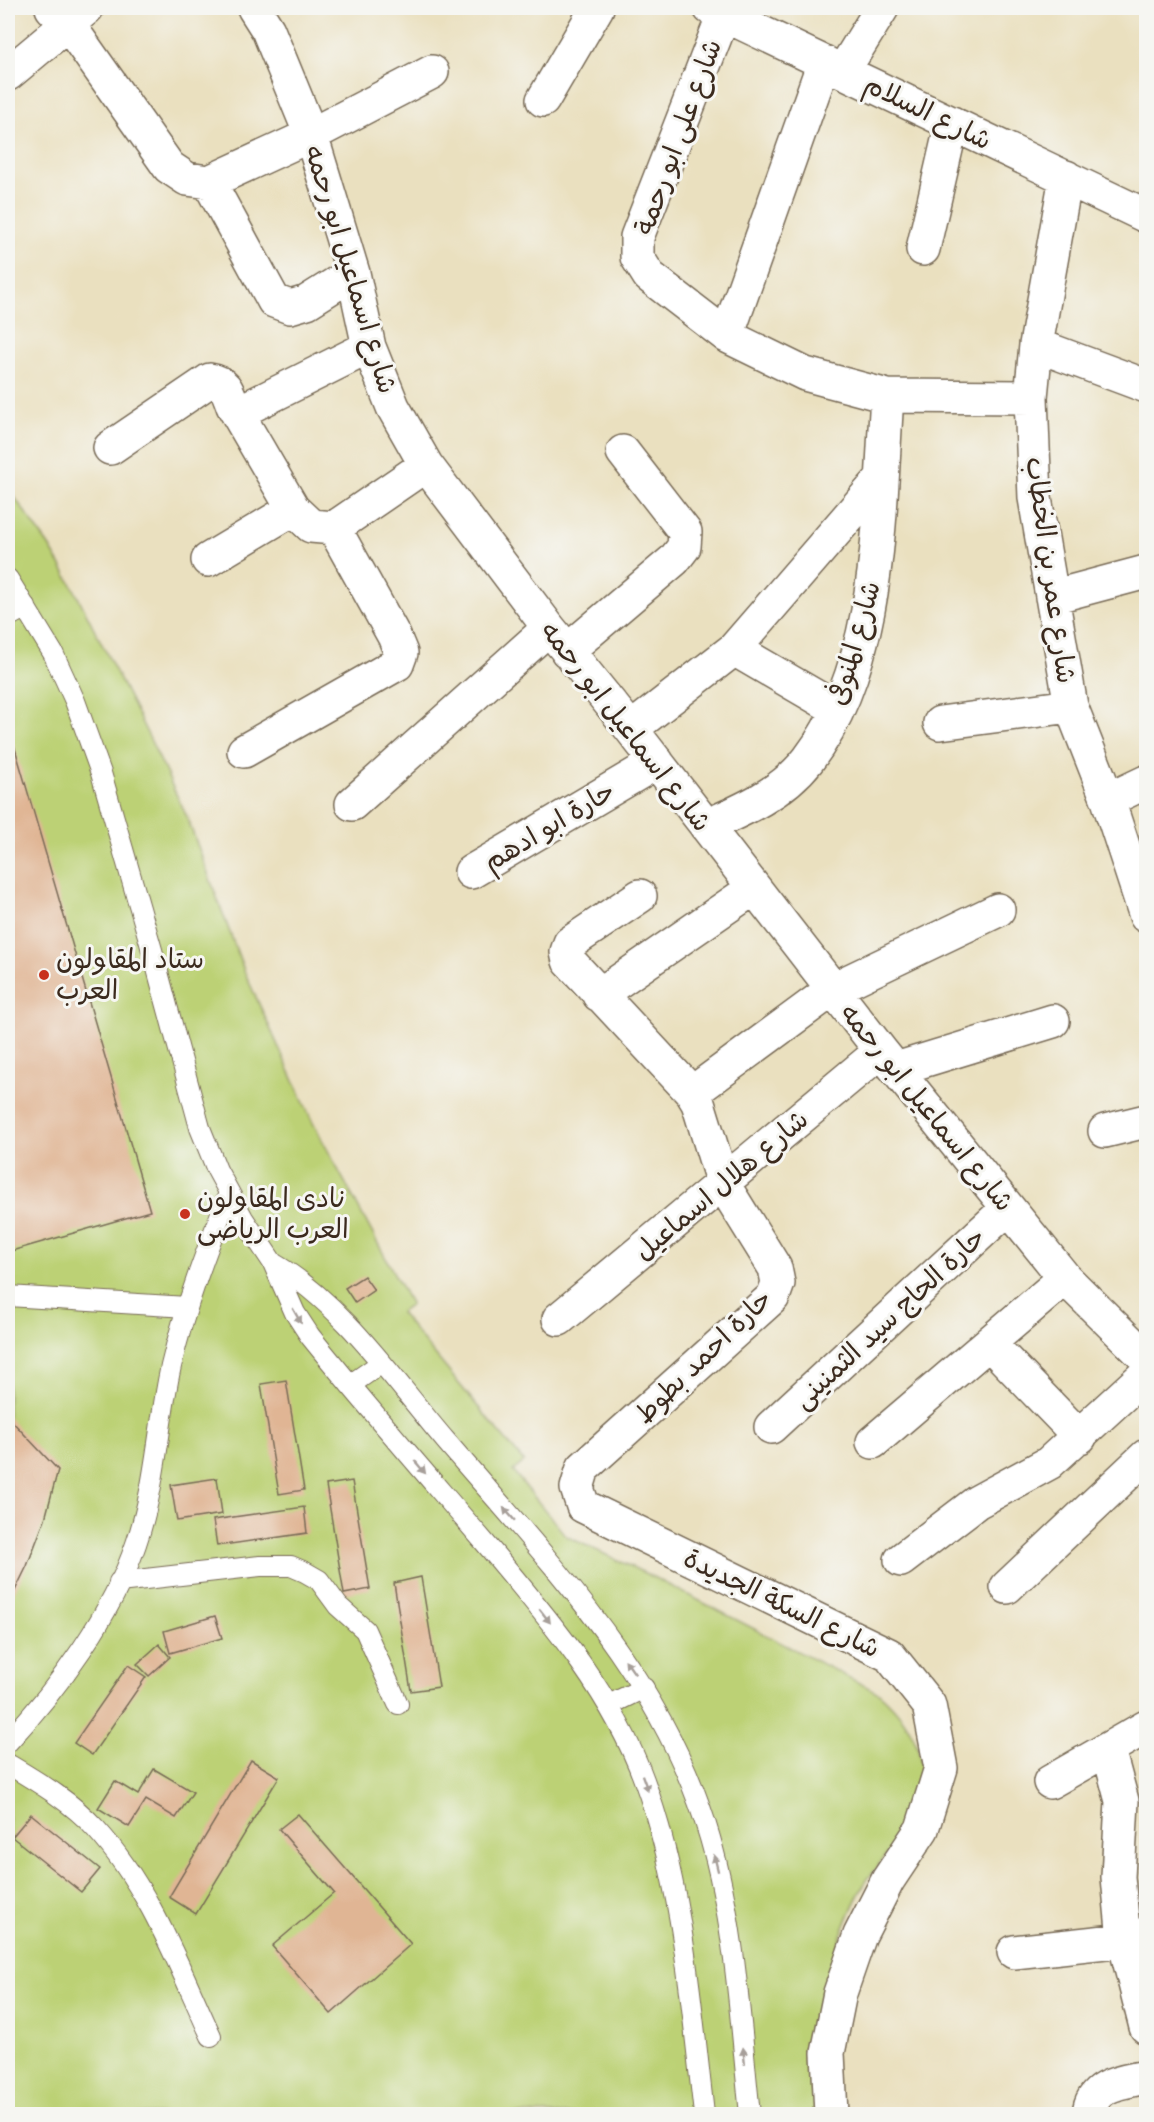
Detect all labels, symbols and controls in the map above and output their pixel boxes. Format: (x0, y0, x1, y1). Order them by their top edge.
street label: شارع على ابو رحمة (627, 35, 734, 241)
street label: شارع السلام (857, 67, 997, 162)
street label: شارع اسماعيل ابو رحمه (292, 140, 405, 399)
street label: شارع عمر بن الخطاب (1013, 455, 1084, 686)
street label: شارع المنوفى (820, 577, 893, 711)
street label: شارع اسماعيل ابو رحمه (529, 614, 719, 841)
street label: حارة ابو ادهم (477, 773, 624, 883)
place label: ستاد المقاولون العرب (56, 942, 204, 1012)
marker: ستاد المقاولون العرب (37, 968, 51, 982)
street label: شارع اسماعيل ابو رحمه (829, 996, 1022, 1221)
street label: شارع هلال اسماعيل (627, 1102, 818, 1272)
place label: نادى المقاولون العرب الرياضى (197, 1181, 349, 1251)
marker: نادى المقاولون العرب الرياضى (178, 1207, 192, 1221)
street label: حارة الحاج سيد الثمنينى (786, 1220, 996, 1420)
street label: حارة احمد بطوط (627, 1282, 783, 1434)
one-way arrow (292, 1308, 302, 1325)
one-way arrow (413, 1459, 426, 1474)
one-way arrow (502, 1506, 515, 1522)
street label: شارع السكة الجديدة (676, 1541, 886, 1670)
one-way arrow (539, 1609, 551, 1624)
one-way arrow (624, 1659, 636, 1675)
one-way arrow (640, 1774, 650, 1792)
one-way arrow (711, 1854, 721, 1873)
one-way arrow (739, 2047, 749, 2066)

